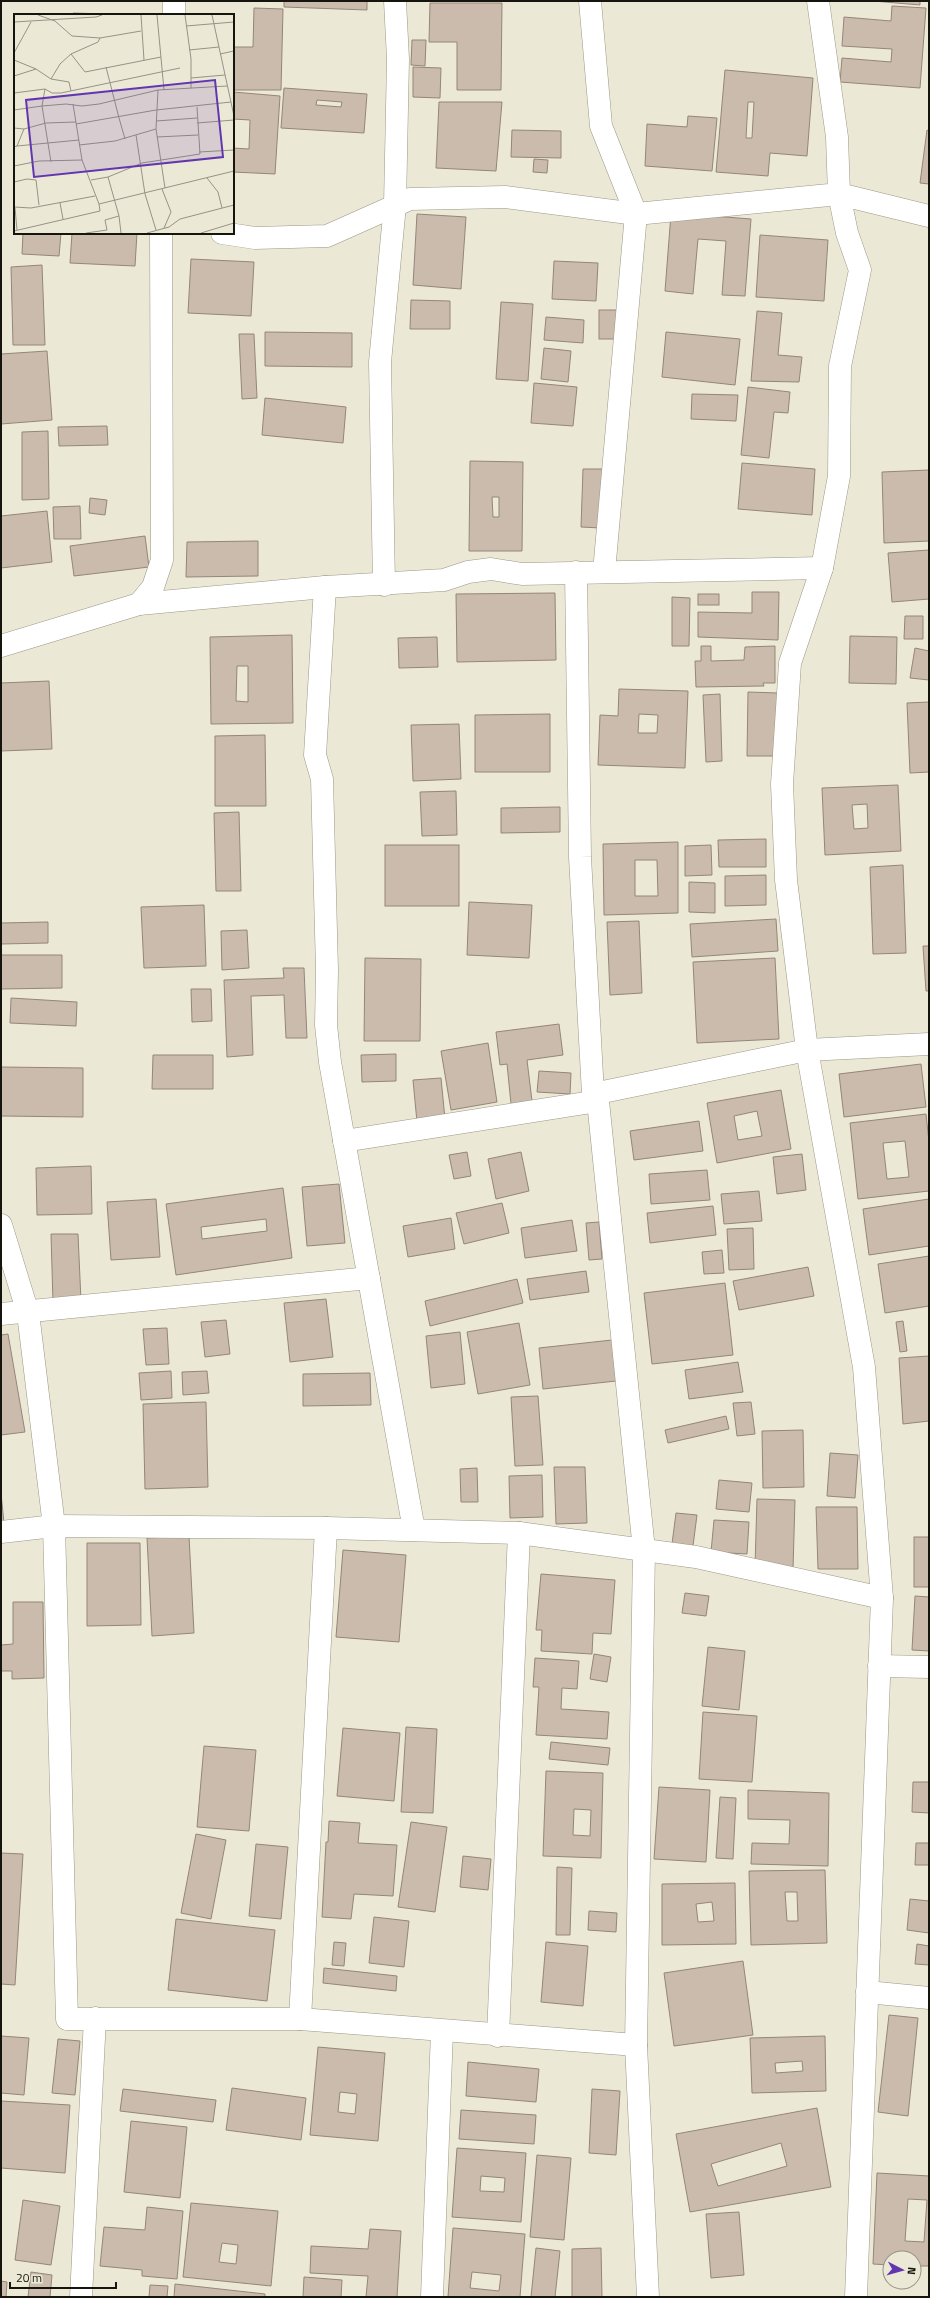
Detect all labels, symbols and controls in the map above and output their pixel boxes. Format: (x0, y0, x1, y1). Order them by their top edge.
inset map (14, 14, 234, 234)
north arrow (882, 2250, 922, 2290)
scale bar (10, 2264, 116, 2290)
text: N (904, 2266, 920, 2276)
text: 20 m (16, 2268, 42, 2287)

